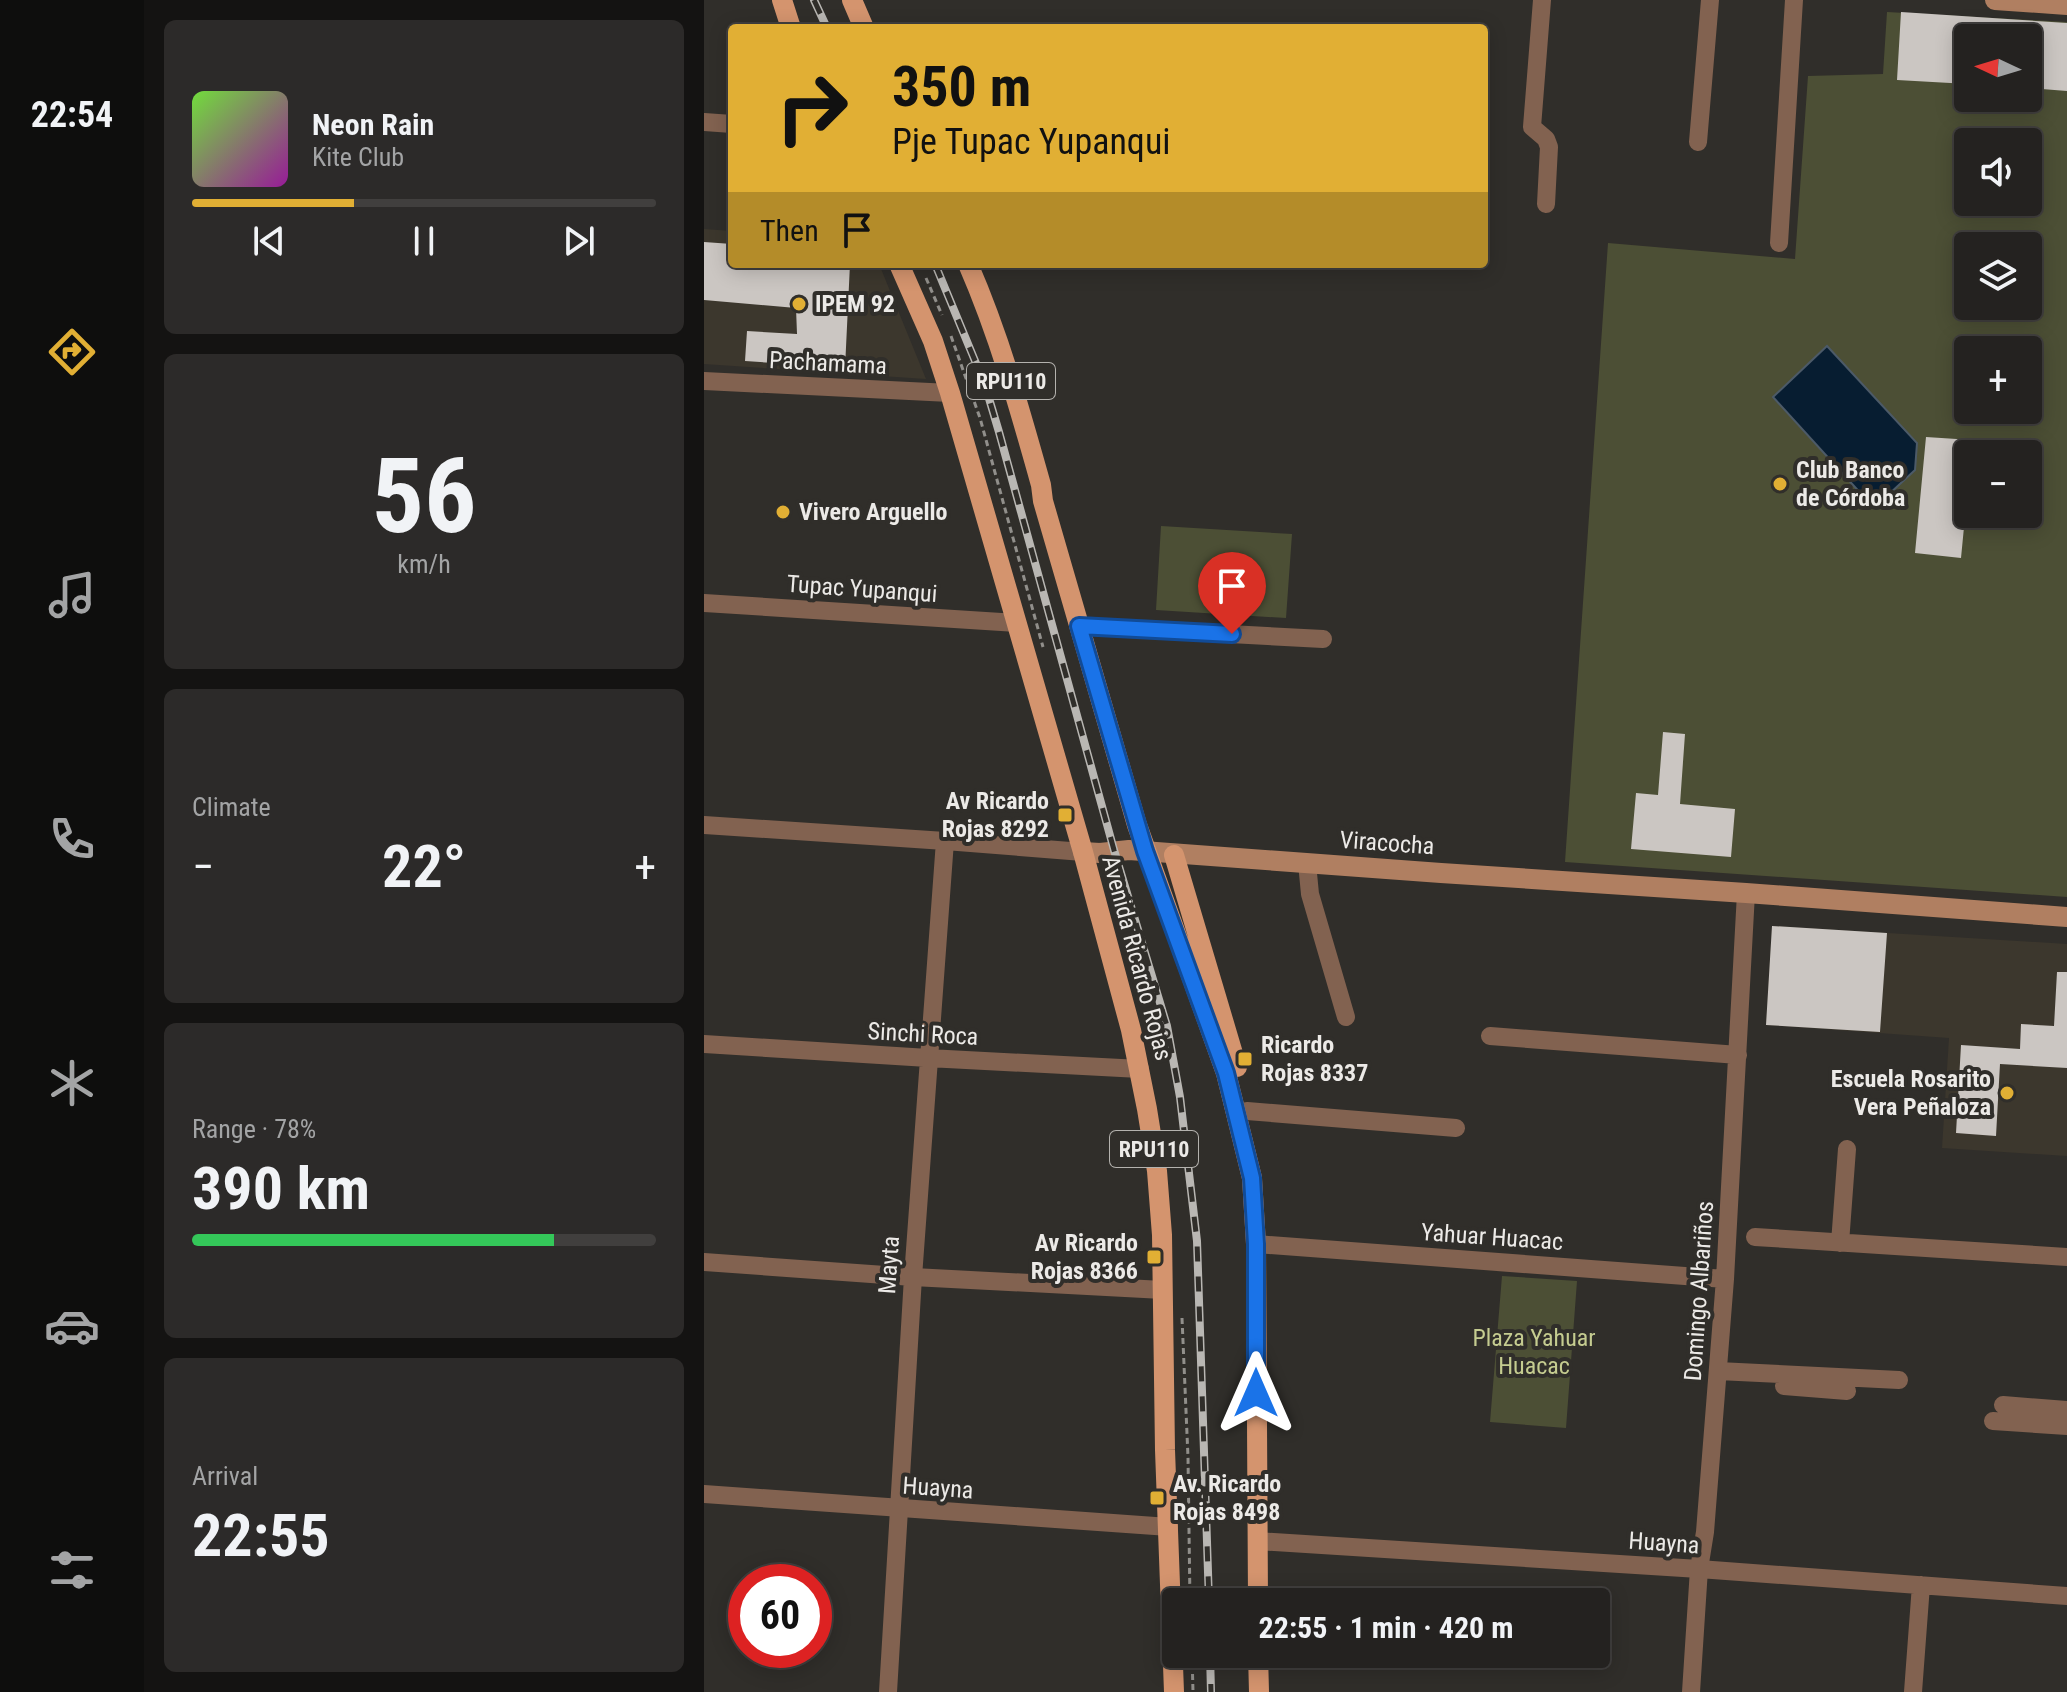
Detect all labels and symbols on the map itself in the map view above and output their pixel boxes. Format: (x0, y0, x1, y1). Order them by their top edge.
north arrow (1954, 24, 2042, 112)
place label: IPEM 92 (815, 290, 895, 318)
marker: IPEM 92 (790, 295, 808, 313)
street label: Pachamama (768, 346, 888, 380)
road number: RPU110 (967, 363, 1055, 399)
place label: Club Banco de Córdoba (1796, 456, 1905, 512)
marker: Club Banco de Córdoba (1771, 475, 1789, 493)
place label: Vivero Arguello (799, 498, 948, 526)
marker: Vivero Arguello (774, 503, 792, 521)
pin (1198, 552, 1266, 634)
street label: Tupac Yupanqui (786, 570, 938, 608)
place label: Av Ricardo Rojas 8292 (942, 787, 1049, 843)
marker: Av Ricardo Rojas 8292 (1056, 806, 1074, 824)
street label: Viracocha (1339, 826, 1435, 860)
street label: Avenida Ricardo Rojas (1096, 853, 1178, 1063)
street label: Sinchi Roca (867, 1017, 979, 1051)
place label: Ricardo Rojas 8337 (1261, 1031, 1368, 1087)
marker: Ricardo Rojas 8337 (1236, 1050, 1254, 1068)
place label: Escuela Rosarito Vera Peñaloza (1831, 1065, 1991, 1121)
marker: Escuela Rosarito Vera Peñaloza (1998, 1084, 2016, 1102)
road number: RPU110 (1110, 1131, 1198, 1167)
street label: Domingo Albariños (1679, 1200, 1719, 1382)
street label: Yahuar Huacac (1420, 1218, 1564, 1256)
place label: Av Ricardo Rojas 8366 (1031, 1229, 1138, 1285)
street label: Mayta (873, 1235, 905, 1295)
marker: Av Ricardo Rojas 8366 (1145, 1248, 1163, 1266)
park label: Plaza Yahuar Huacac (1472, 1324, 1596, 1380)
position arrow (1214, 1351, 1298, 1435)
place label: Av. Ricardo Rojas 8498 (1173, 1470, 1281, 1526)
street label: Huayna (902, 1472, 974, 1504)
marker: Av. Ricardo Rojas 8498 (1148, 1489, 1166, 1507)
street label: Huayna (1628, 1527, 1700, 1559)
speed limit sign: 60 (728, 1564, 832, 1668)

